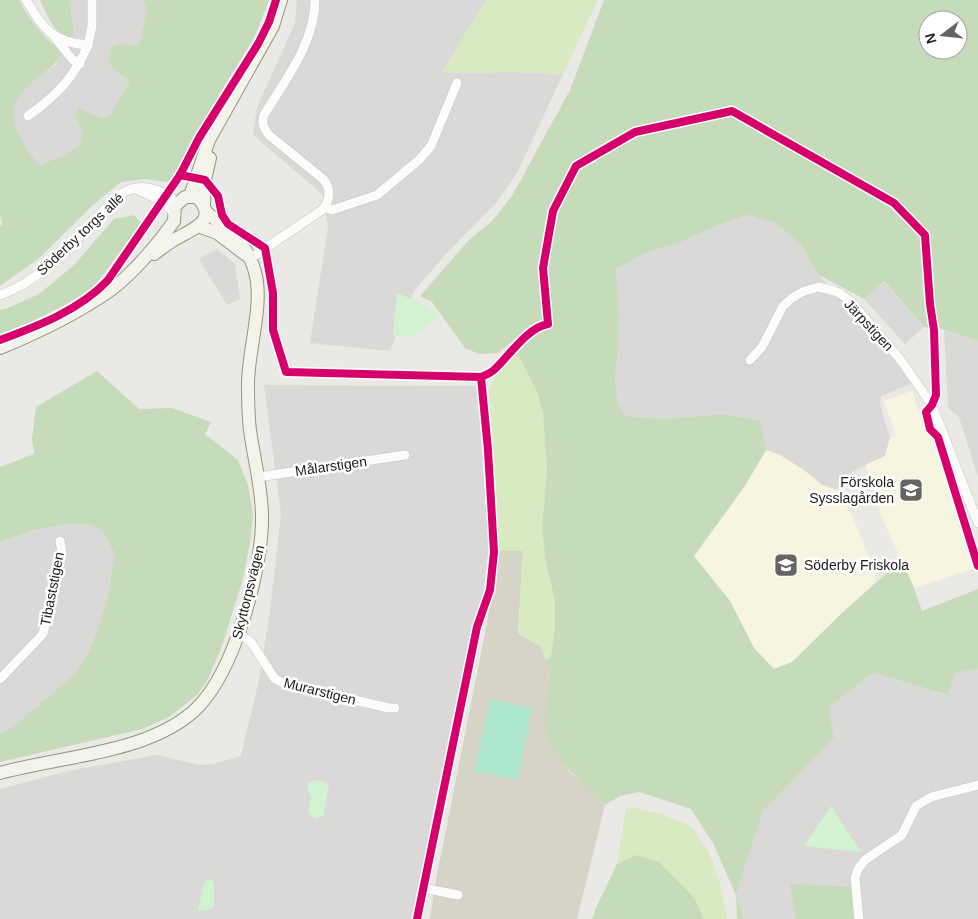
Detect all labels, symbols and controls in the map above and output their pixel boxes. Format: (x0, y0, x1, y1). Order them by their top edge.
north arrow (918, 10, 968, 60)
text: N (921, 32, 940, 46)
street label: Söderby torgs allé (33, 190, 127, 278)
street label: Järpstigen (841, 296, 897, 354)
street label: Målarstigen (294, 453, 368, 479)
place label: Förskola Sysslagården (809, 474, 894, 506)
school or university icon: Förskola Sysslagården (898, 477, 924, 503)
street label: Skyttorpsvägen (229, 543, 267, 641)
street label: Tibaststigen (37, 551, 67, 627)
school or university icon: Söderby Friskola (773, 552, 799, 578)
place label: Söderby Friskola (804, 557, 909, 573)
street label: Murarstigen (282, 674, 358, 708)

